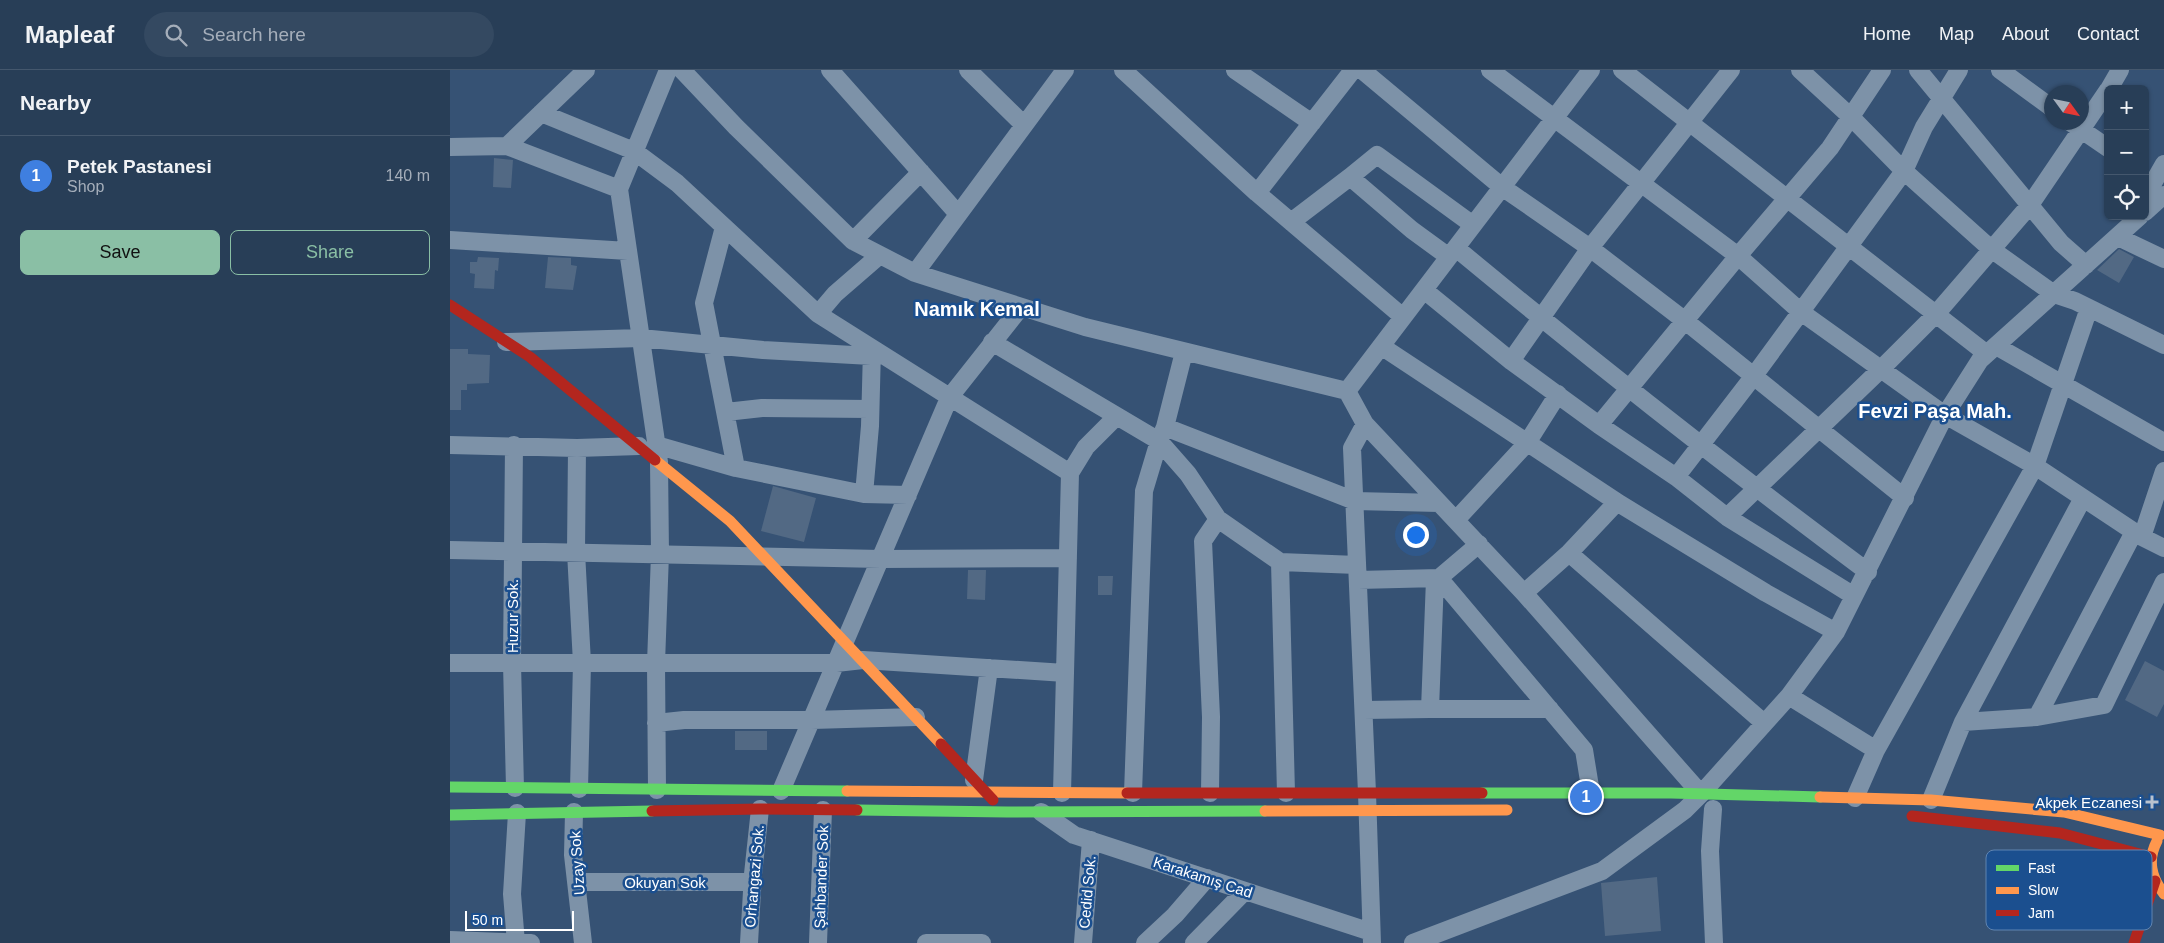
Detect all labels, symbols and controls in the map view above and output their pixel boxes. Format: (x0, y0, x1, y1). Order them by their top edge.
search box (144, 12, 494, 57)
text: Mapleaf (25, 21, 114, 48)
icon: search (162, 21, 190, 49)
text: Search here (202, 24, 306, 45)
text: Home (1863, 24, 1911, 44)
text: Map (1939, 24, 1974, 44)
text: About (2002, 24, 2049, 44)
text: Contact (2077, 24, 2139, 44)
north arrow (2044, 85, 2089, 130)
map controls (2104, 85, 2149, 220)
button: + (2104, 85, 2149, 130)
text: Nearby (20, 91, 91, 114)
button: − (2104, 130, 2149, 175)
text: Petek Pastanesi (67, 156, 212, 177)
text: 1 (32, 167, 40, 184)
text: 140 m (386, 167, 430, 184)
button: locate (2104, 175, 2149, 220)
text: Shop (67, 178, 104, 195)
button: Save (20, 230, 220, 275)
button: Share (230, 230, 430, 275)
district label: Namık Kemal (914, 298, 1040, 320)
district label: Fevzi Paşa Mah. (1858, 400, 2012, 422)
your location (1403, 522, 1429, 548)
street label: Huzur Sok. (504, 579, 521, 653)
pin: 1 (1570, 778, 1602, 816)
place label: Akpek Eczanesi (2035, 794, 2142, 811)
marker: Akpek Eczanesi (2146, 796, 2158, 808)
street label: Orhangazi Sok. (741, 824, 767, 928)
street label: Şahbander Sok (811, 825, 831, 929)
street label: Uzay Sok (566, 830, 588, 896)
legend (1986, 850, 2152, 930)
street label: Karakamış Cad (1151, 853, 1255, 901)
street label: Cedid Sok. (1075, 855, 1099, 929)
text: Fast (2028, 860, 2055, 876)
street label: Okuyan Sok (624, 874, 706, 891)
text: Slow (2028, 882, 2059, 898)
text: Jam (2028, 905, 2054, 921)
scale bar (465, 908, 574, 931)
text: 50 m (472, 912, 503, 928)

